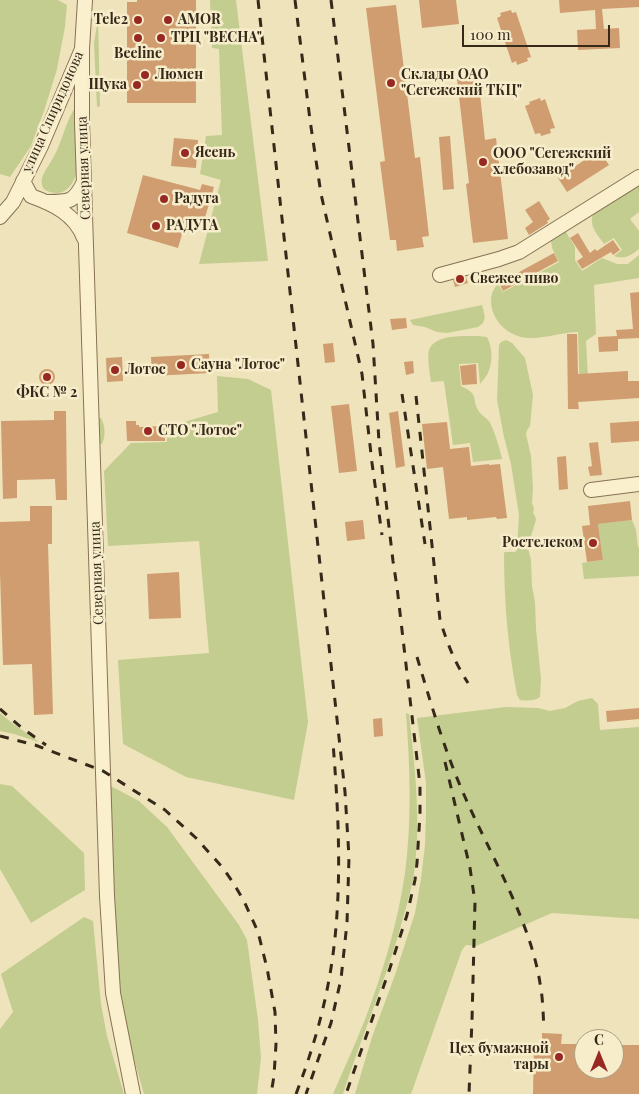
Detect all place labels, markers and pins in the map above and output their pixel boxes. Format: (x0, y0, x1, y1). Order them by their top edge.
place label: Tele2 (94, 12, 128, 28)
place label: AMOR (178, 12, 221, 28)
marker: Tele2 (132, 14, 144, 26)
marker: AMOR (162, 14, 174, 26)
place label: ТРЦ "ВЕСНА" (171, 30, 262, 46)
marker: Beeline (132, 32, 144, 44)
marker: ТРЦ "ВЕСНА" (155, 32, 167, 44)
place label: Beeline (114, 46, 162, 62)
place label: Люмен (155, 67, 203, 83)
place label: Склады ОАО "Сегежский ТКЦ" (401, 67, 522, 100)
marker: Люмен (139, 69, 151, 81)
place label: Щука (88, 77, 127, 93)
marker: Склады ОАО "Сегежский ТКЦ" (385, 77, 397, 89)
marker: Щука (131, 79, 143, 91)
place label: Ясень (195, 145, 235, 161)
place label: ООО "Сегежский хлебозавод" (493, 146, 611, 178)
marker: Ясень (179, 147, 191, 159)
marker: ООО "Сегежский хлебозавод" (477, 156, 489, 168)
place label: Радуга (174, 191, 219, 207)
marker: Радуга (158, 193, 170, 205)
place label: РАДУГА (166, 218, 218, 234)
marker: РАДУГА (150, 220, 162, 232)
place label: Свежее пиво (470, 271, 559, 287)
marker: Свежее пиво (454, 273, 466, 285)
place label: Сауна "Лотос" (191, 357, 285, 373)
marker: Сауна "Лотос" (175, 359, 187, 371)
place label: Лотос (125, 362, 166, 378)
marker: Лотос (109, 364, 121, 376)
marker: ФКС № 2 (41, 371, 53, 383)
place label: ФКС № 2 (17, 385, 77, 401)
place label: СТО "Лотос" (158, 423, 242, 439)
marker: СТО "Лотос" (142, 425, 154, 437)
place label: Ростелеком (502, 535, 583, 551)
marker: Ростелеком (587, 537, 599, 549)
place label: Цех бумажной тары (449, 1041, 549, 1074)
marker: Цех бумажной тары (553, 1051, 565, 1063)

